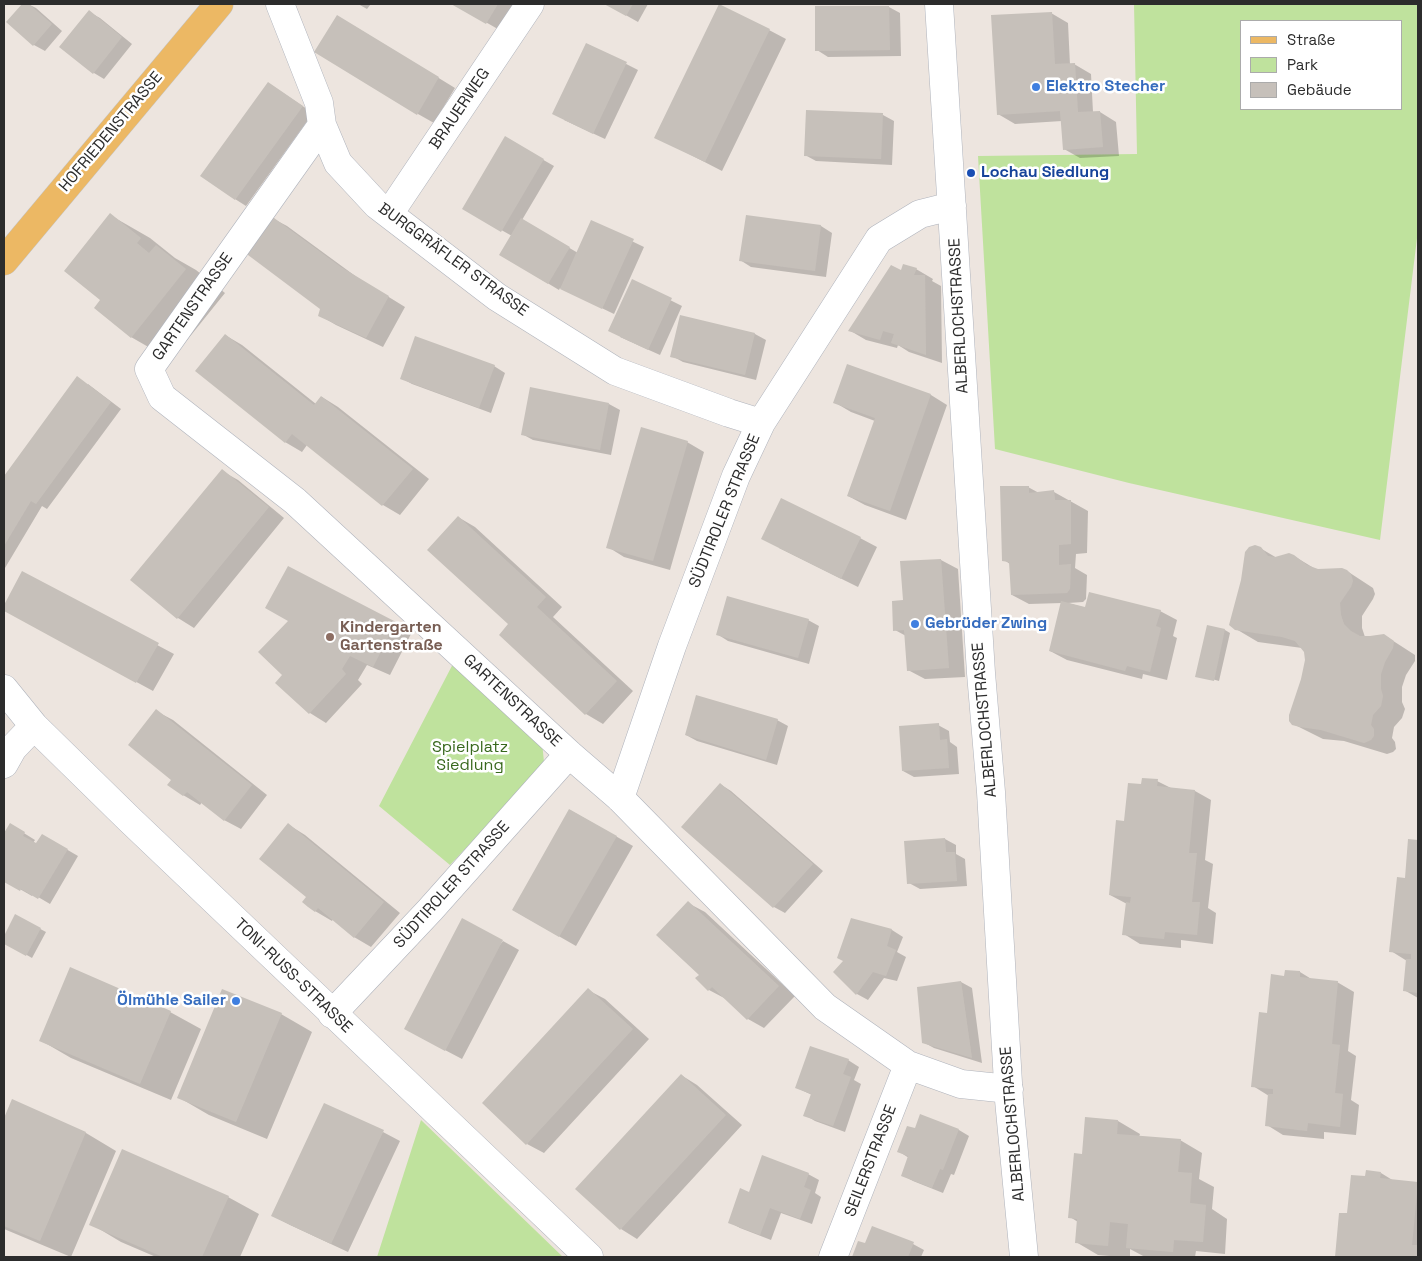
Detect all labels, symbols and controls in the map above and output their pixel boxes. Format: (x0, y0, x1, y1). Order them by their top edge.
legend (1240, 20, 1402, 110)
text: Straße (1287, 30, 1335, 49)
text: Park (1287, 55, 1318, 74)
street label: BRAUERWEG (426, 65, 494, 153)
street label: HOFRIEDENSTRASSE (55, 68, 167, 196)
place label: Elektro Stecher (1046, 77, 1165, 97)
text: Gebäude (1287, 80, 1352, 99)
marker: Elektro Stecher (1030, 81, 1042, 93)
place label: Lochau Siedlung (981, 163, 1109, 183)
marker: Lochau Siedlung (965, 167, 977, 179)
street label: BURGGRÄFLER STRASSE (374, 199, 532, 321)
street label: ALBERLOCHSTRASSE (945, 238, 973, 394)
street label: GARTENSTRASSE (149, 249, 237, 365)
street label: SÜDTIROLER STRASSE (685, 431, 765, 591)
place label: Gebrüder Zwing (925, 614, 1047, 634)
place label: Kindergarten Gartenstraße (340, 618, 443, 656)
marker: Gebrüder Zwing (909, 618, 921, 630)
marker: Kindergarten Gartenstraße (324, 631, 336, 643)
street label: ALBERLOCHSTRASSE (969, 642, 1001, 798)
street label: GARTENSTRASSE (459, 651, 565, 751)
park label: Spielplatz Siedlung (432, 738, 508, 776)
street label: SÜDTIROLER STRASSE (390, 818, 514, 952)
street label: TONI-RUSS-STRASSE (230, 915, 356, 1037)
place label: Ölmühle Sailer (117, 991, 226, 1011)
marker: Ölmühle Sailer (230, 995, 242, 1007)
street label: ALBERLOCHSTRASSE (997, 1046, 1029, 1202)
street label: SEILERSTRASSE (841, 1102, 901, 1220)

